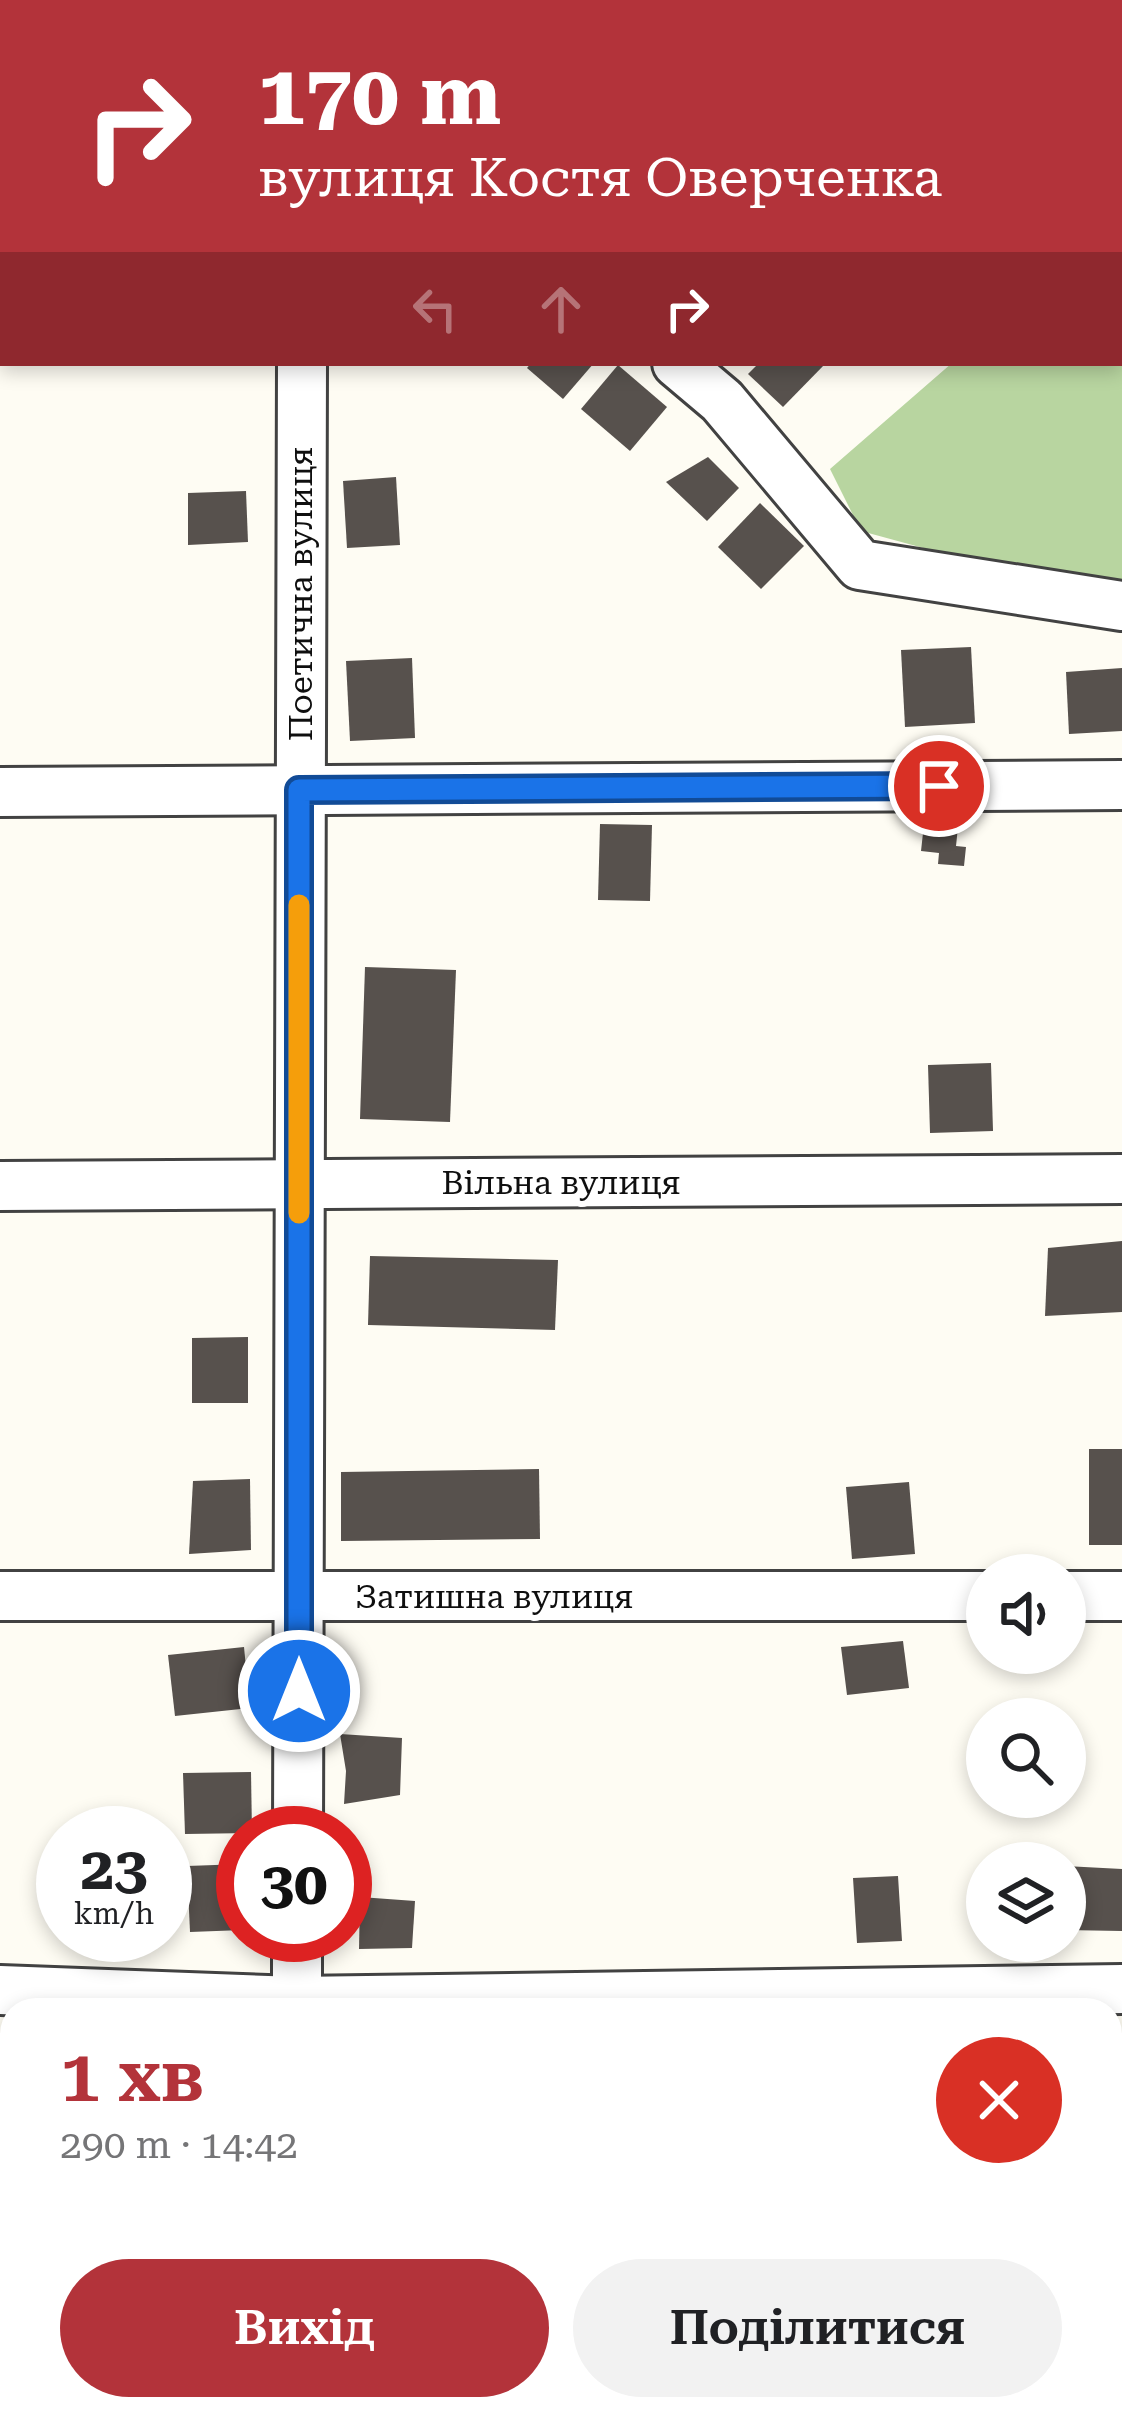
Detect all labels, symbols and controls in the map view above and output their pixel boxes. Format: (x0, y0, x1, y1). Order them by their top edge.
text: 170 m (258, 46, 501, 144)
icon: right (60, 48, 216, 204)
text: вулиця Костя Оверченка (258, 146, 942, 209)
icon: left (402, 276, 468, 342)
icon: ahead (528, 276, 594, 342)
icon: right (654, 276, 720, 342)
street label: Поетична вулиця (281, 447, 320, 741)
pin (888, 735, 990, 837)
icon: arrive (906, 753, 972, 819)
street label: Вільна вулиця (441, 1163, 681, 1202)
map controls (966, 1554, 1086, 1962)
button: sound (966, 1554, 1086, 1674)
street label: Затишна вулиця (355, 1577, 633, 1616)
position arrow (236, 1628, 362, 1754)
button: search (966, 1698, 1086, 1818)
speed limit sign: 30 (216, 1806, 372, 1962)
text: 23 (80, 1833, 148, 1904)
button: layers (966, 1842, 1086, 1962)
text: km/h (74, 1896, 154, 1931)
text: 1 хв (60, 2034, 204, 2119)
button: close (936, 2037, 1062, 2163)
text: 290 m · 14:42 (60, 2122, 298, 2168)
button: Вихід (60, 2259, 549, 2397)
button: Поділитися (573, 2259, 1062, 2397)

